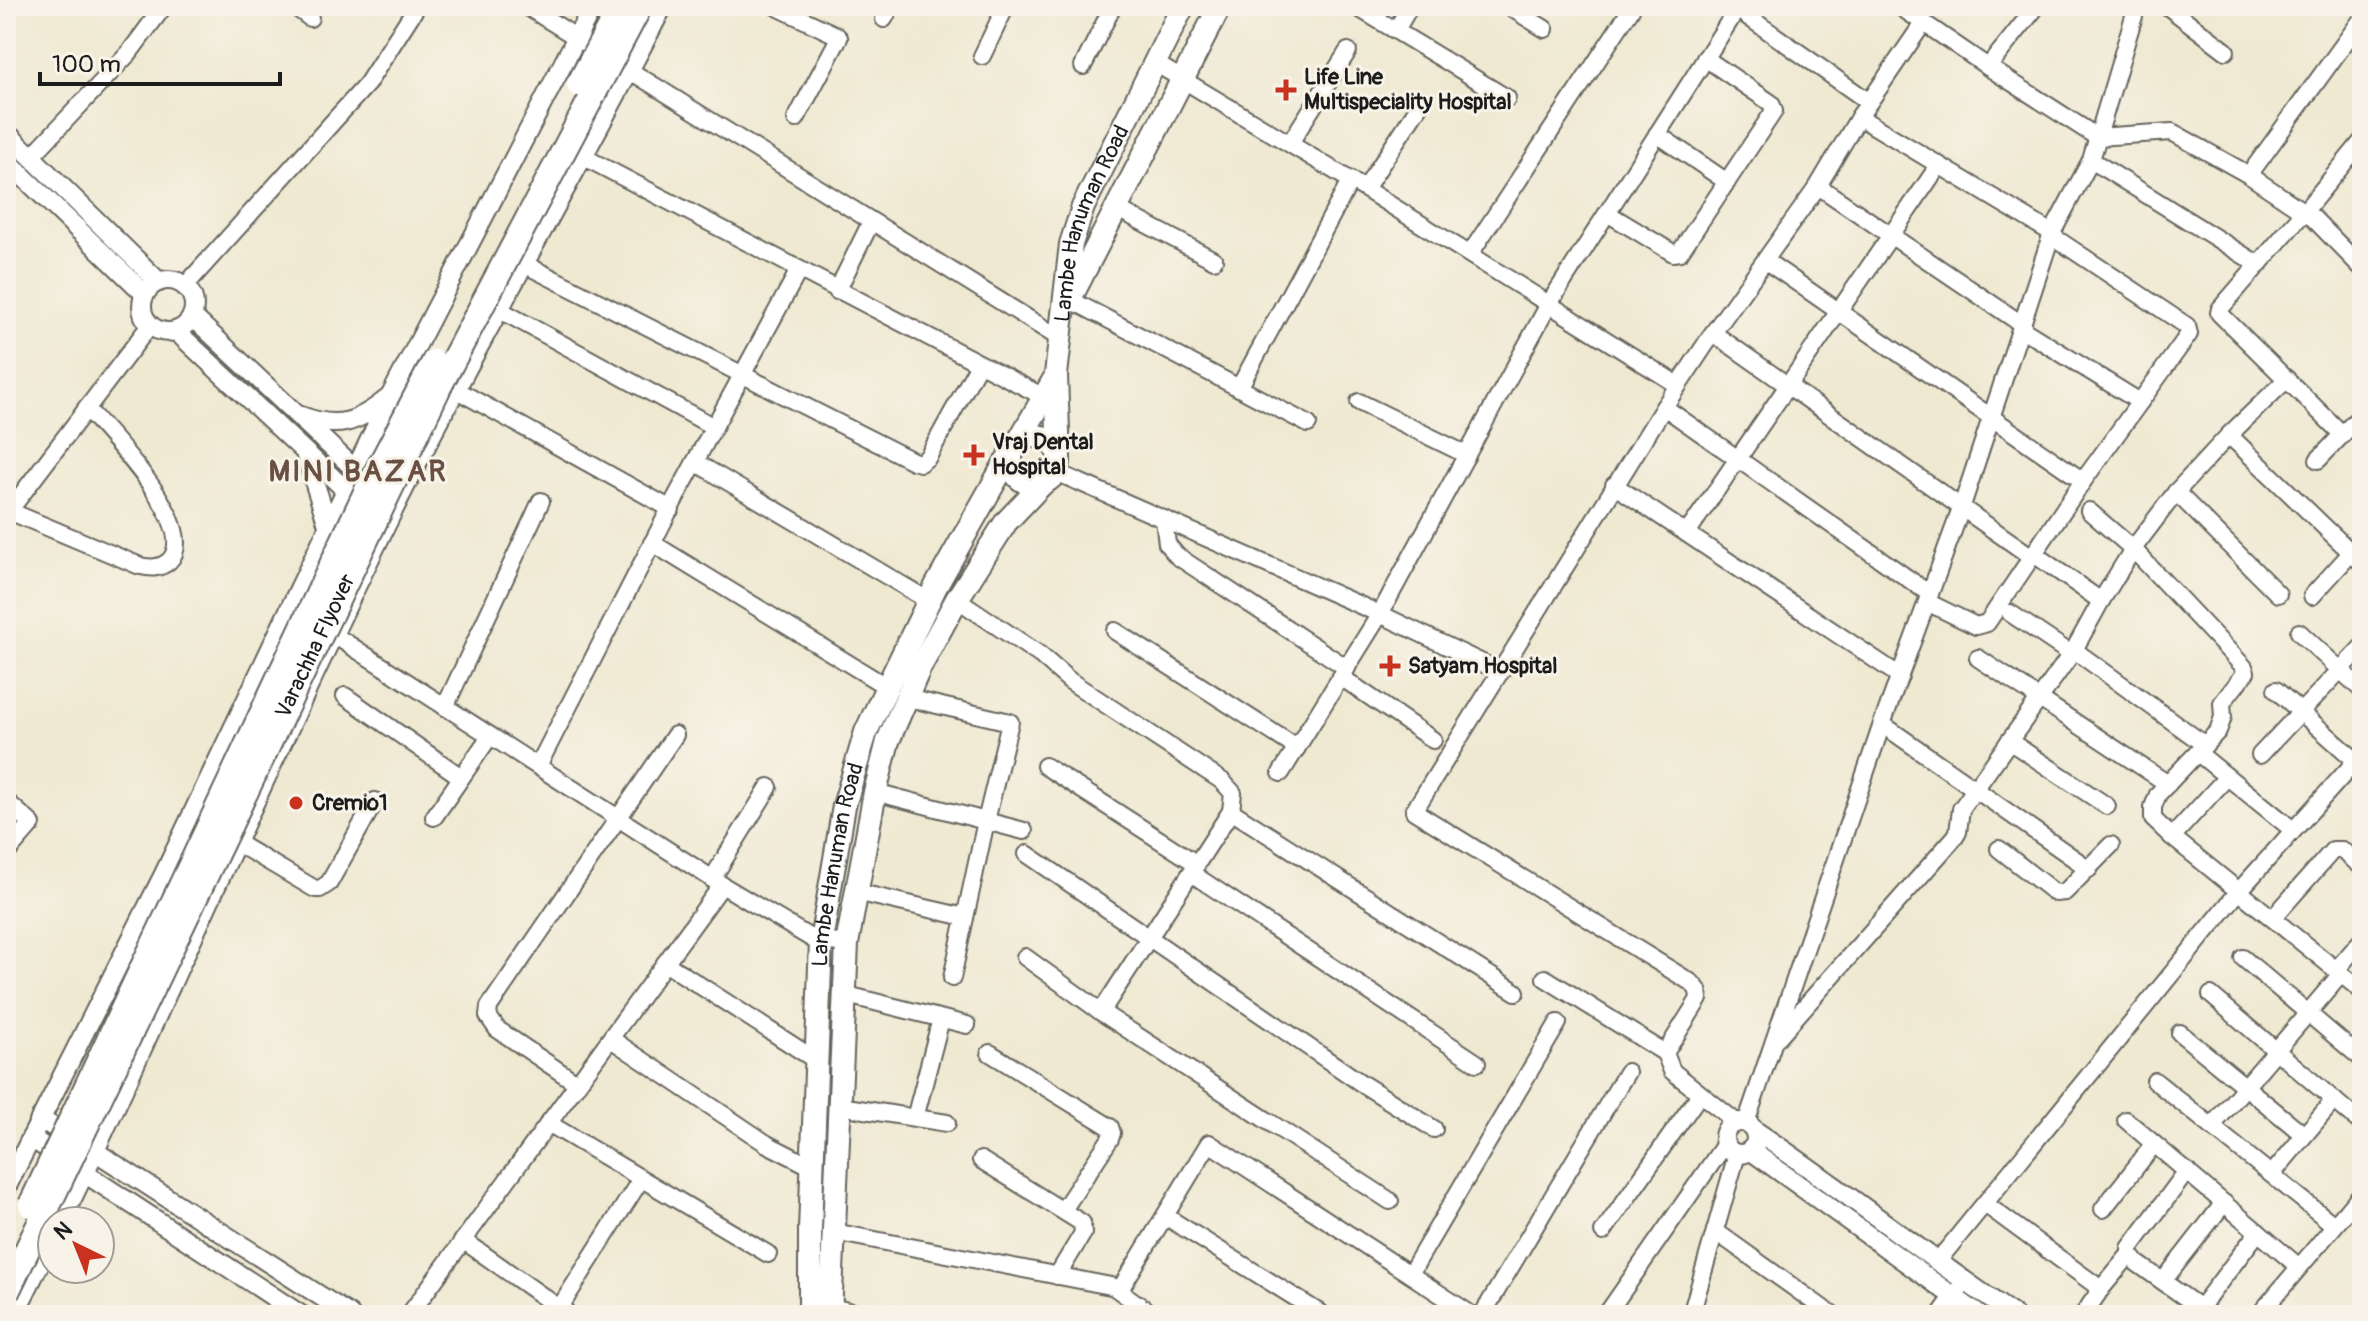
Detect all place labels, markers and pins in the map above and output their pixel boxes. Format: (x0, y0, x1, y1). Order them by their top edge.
place label: Life Line Multispeciality Hospital (1304, 63, 1512, 116)
marker: Life Line Multispeciality Hospital (1275, 79, 1297, 101)
place label: Vraj Dental Hospital (992, 428, 1094, 481)
marker: Vraj Dental Hospital (963, 444, 985, 466)
place label: Satyam Hospital (1408, 652, 1557, 680)
marker: Satyam Hospital (1379, 655, 1401, 677)
place label: Cremio1 (312, 789, 387, 817)
marker: Cremio1 (287, 794, 305, 812)

